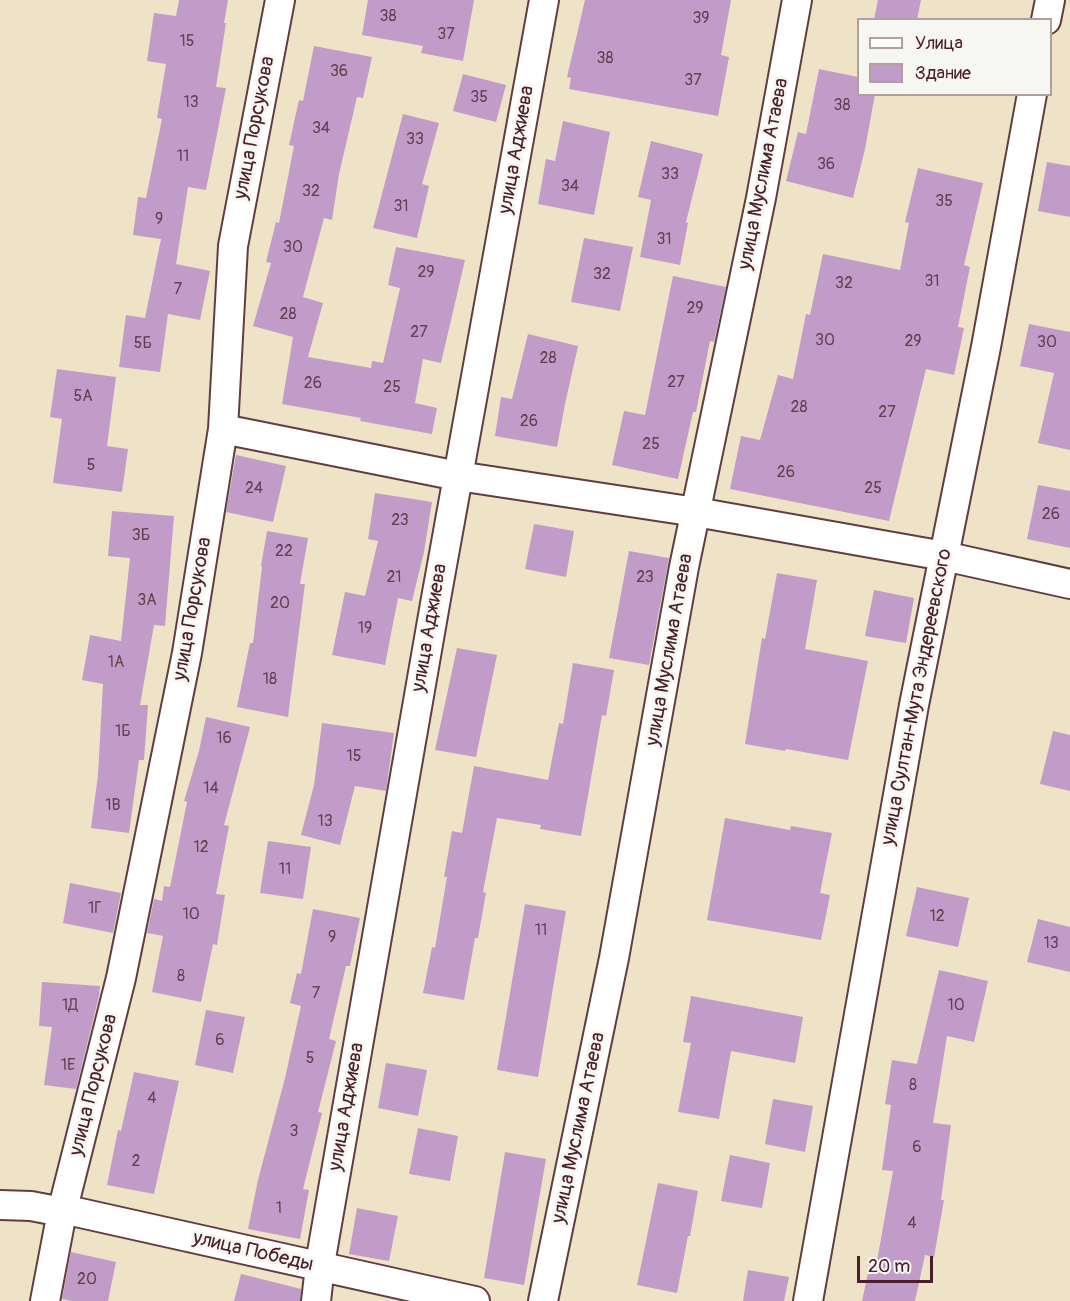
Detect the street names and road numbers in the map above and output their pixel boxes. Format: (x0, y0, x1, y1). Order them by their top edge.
street label: улица Порсукова (229, 54, 281, 202)
street label: улица Муслима Атаева (734, 76, 794, 272)
street label: улица Аджиева (494, 84, 540, 216)
street label: улица Порсукова (169, 535, 217, 683)
street label: улица Султан-Мута Эндереевского (876, 547, 958, 847)
street label: улица Муслима Атаева (641, 552, 699, 748)
street label: улица Аджиева (407, 562, 453, 694)
street label: улица Порсукова (65, 1012, 123, 1158)
street label: улица Муслима Атаева (547, 1030, 611, 1226)
street label: улица Аджиева (324, 1041, 370, 1173)
street label: улица Победы (190, 1226, 316, 1278)

